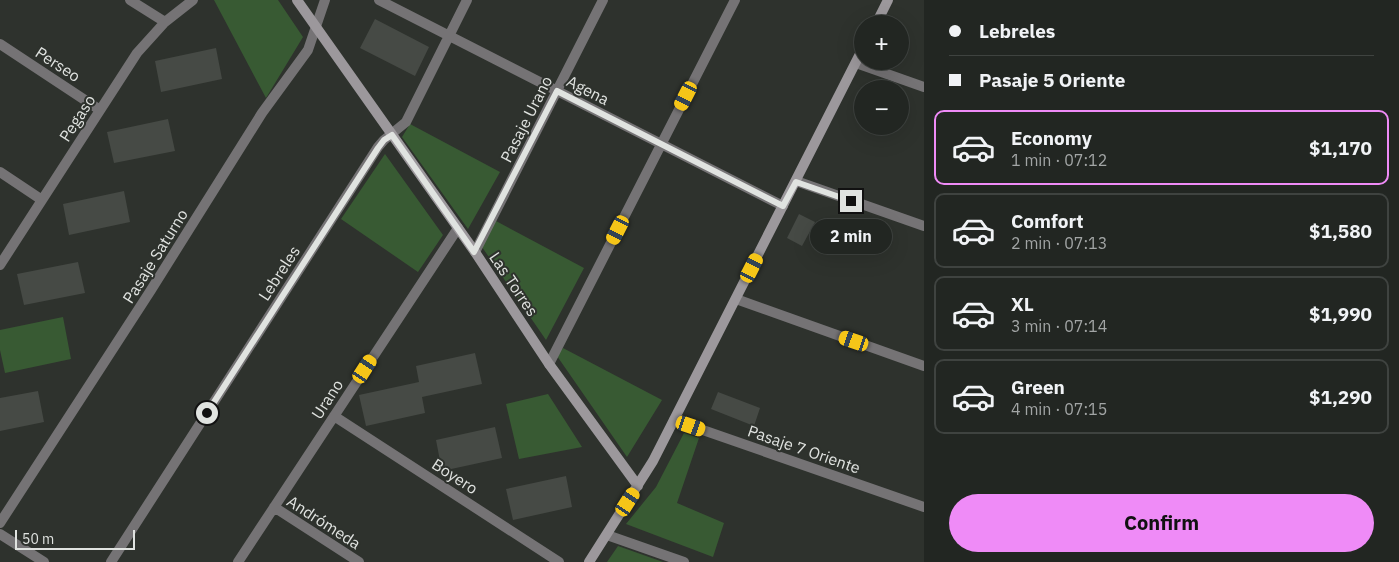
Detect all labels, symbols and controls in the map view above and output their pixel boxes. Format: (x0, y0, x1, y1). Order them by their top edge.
map controls (854, 15, 909, 135)
button: + (854, 15, 909, 70)
text: Lebreles (979, 19, 1055, 43)
street label: Perseo (32, 42, 84, 86)
text: Pasaje 5 Oriente (979, 68, 1125, 92)
street label: Agena (563, 71, 613, 109)
street label: Pasaje Urano (496, 72, 556, 166)
car (672, 79, 699, 113)
button: − (854, 80, 909, 135)
street label: Pegaso (54, 91, 100, 145)
icon: car (951, 125, 996, 170)
text: Economy (1011, 126, 1092, 150)
text: $1,170 (1309, 136, 1372, 160)
text: 1 min · 07:12 (1011, 150, 1107, 170)
route end (840, 190, 862, 212)
street label: Pasaje Saturno (118, 205, 192, 307)
icon: car (951, 208, 996, 253)
text: Comfort (1011, 209, 1084, 233)
car (604, 213, 631, 247)
callout: 2 min (810, 218, 892, 254)
text: $1,580 (1309, 219, 1372, 243)
text: 2 min (830, 226, 872, 246)
text: 2 min · 07:13 (1011, 233, 1107, 253)
street label: Lebreles (254, 242, 304, 304)
street label: Las Torres (485, 248, 543, 320)
car (738, 251, 765, 285)
icon: car (951, 291, 996, 336)
text: XL (1011, 292, 1034, 316)
text: $1,990 (1309, 302, 1372, 326)
text: 3 min · 07:14 (1011, 316, 1107, 336)
car (837, 329, 870, 353)
car (350, 352, 379, 386)
icon: car (951, 374, 996, 419)
street label: Urano (307, 375, 347, 423)
text: Green (1011, 375, 1065, 399)
text: $1,290 (1309, 385, 1372, 409)
text: 4 min · 07:15 (1011, 399, 1107, 419)
route start (196, 402, 218, 424)
car (674, 414, 707, 438)
street label: Pasaje 7 Oriente (745, 420, 863, 478)
street label: Boyero (428, 454, 482, 498)
car (613, 485, 642, 519)
street label: Andrómeda (283, 491, 365, 553)
button: Confirm (949, 494, 1374, 552)
scale bar (15, 527, 135, 550)
text: 50 m (22, 530, 54, 548)

